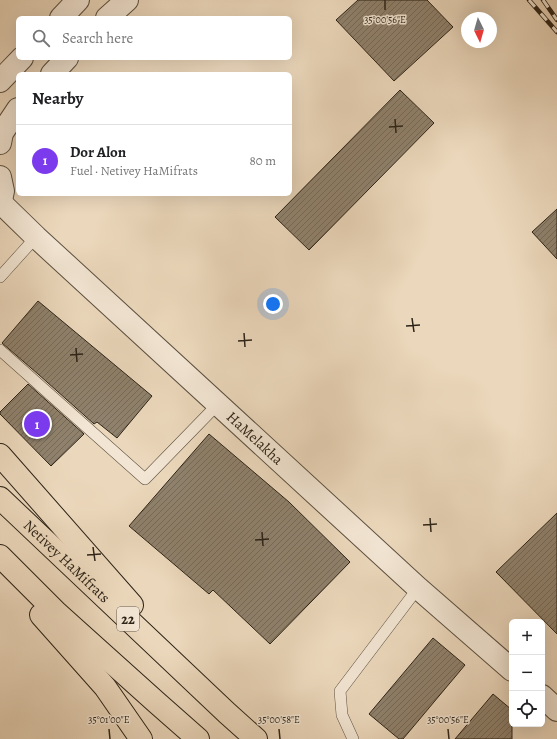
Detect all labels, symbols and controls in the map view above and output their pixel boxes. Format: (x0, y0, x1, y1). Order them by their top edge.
north arrow (461, 12, 497, 48)
text: 35°00'56"E (364, 13, 406, 26)
search box (16, 16, 292, 60)
icon: search (30, 27, 52, 49)
text: Search here (62, 28, 133, 48)
text: Nearby (32, 87, 83, 110)
text: Dor Alon (70, 142, 126, 162)
text: 1 (43, 152, 47, 169)
text: 80 m (249, 152, 276, 169)
text: Fuel · Netivey HaMifrats (70, 162, 198, 179)
your location (263, 294, 283, 314)
street label: HaMelakha (222, 407, 288, 469)
pin: 1 (24, 409, 50, 439)
street label: Netivey HaMifrats (19, 515, 115, 607)
road number: 22 (117, 607, 139, 631)
map controls (509, 619, 545, 727)
button: + (509, 619, 545, 655)
button: − (509, 655, 545, 691)
button: locate (509, 691, 545, 727)
text: 35°01'00"E (88, 713, 130, 726)
text: 35°00'58"E (258, 713, 300, 726)
text: 35°00'56"E (427, 713, 469, 726)

